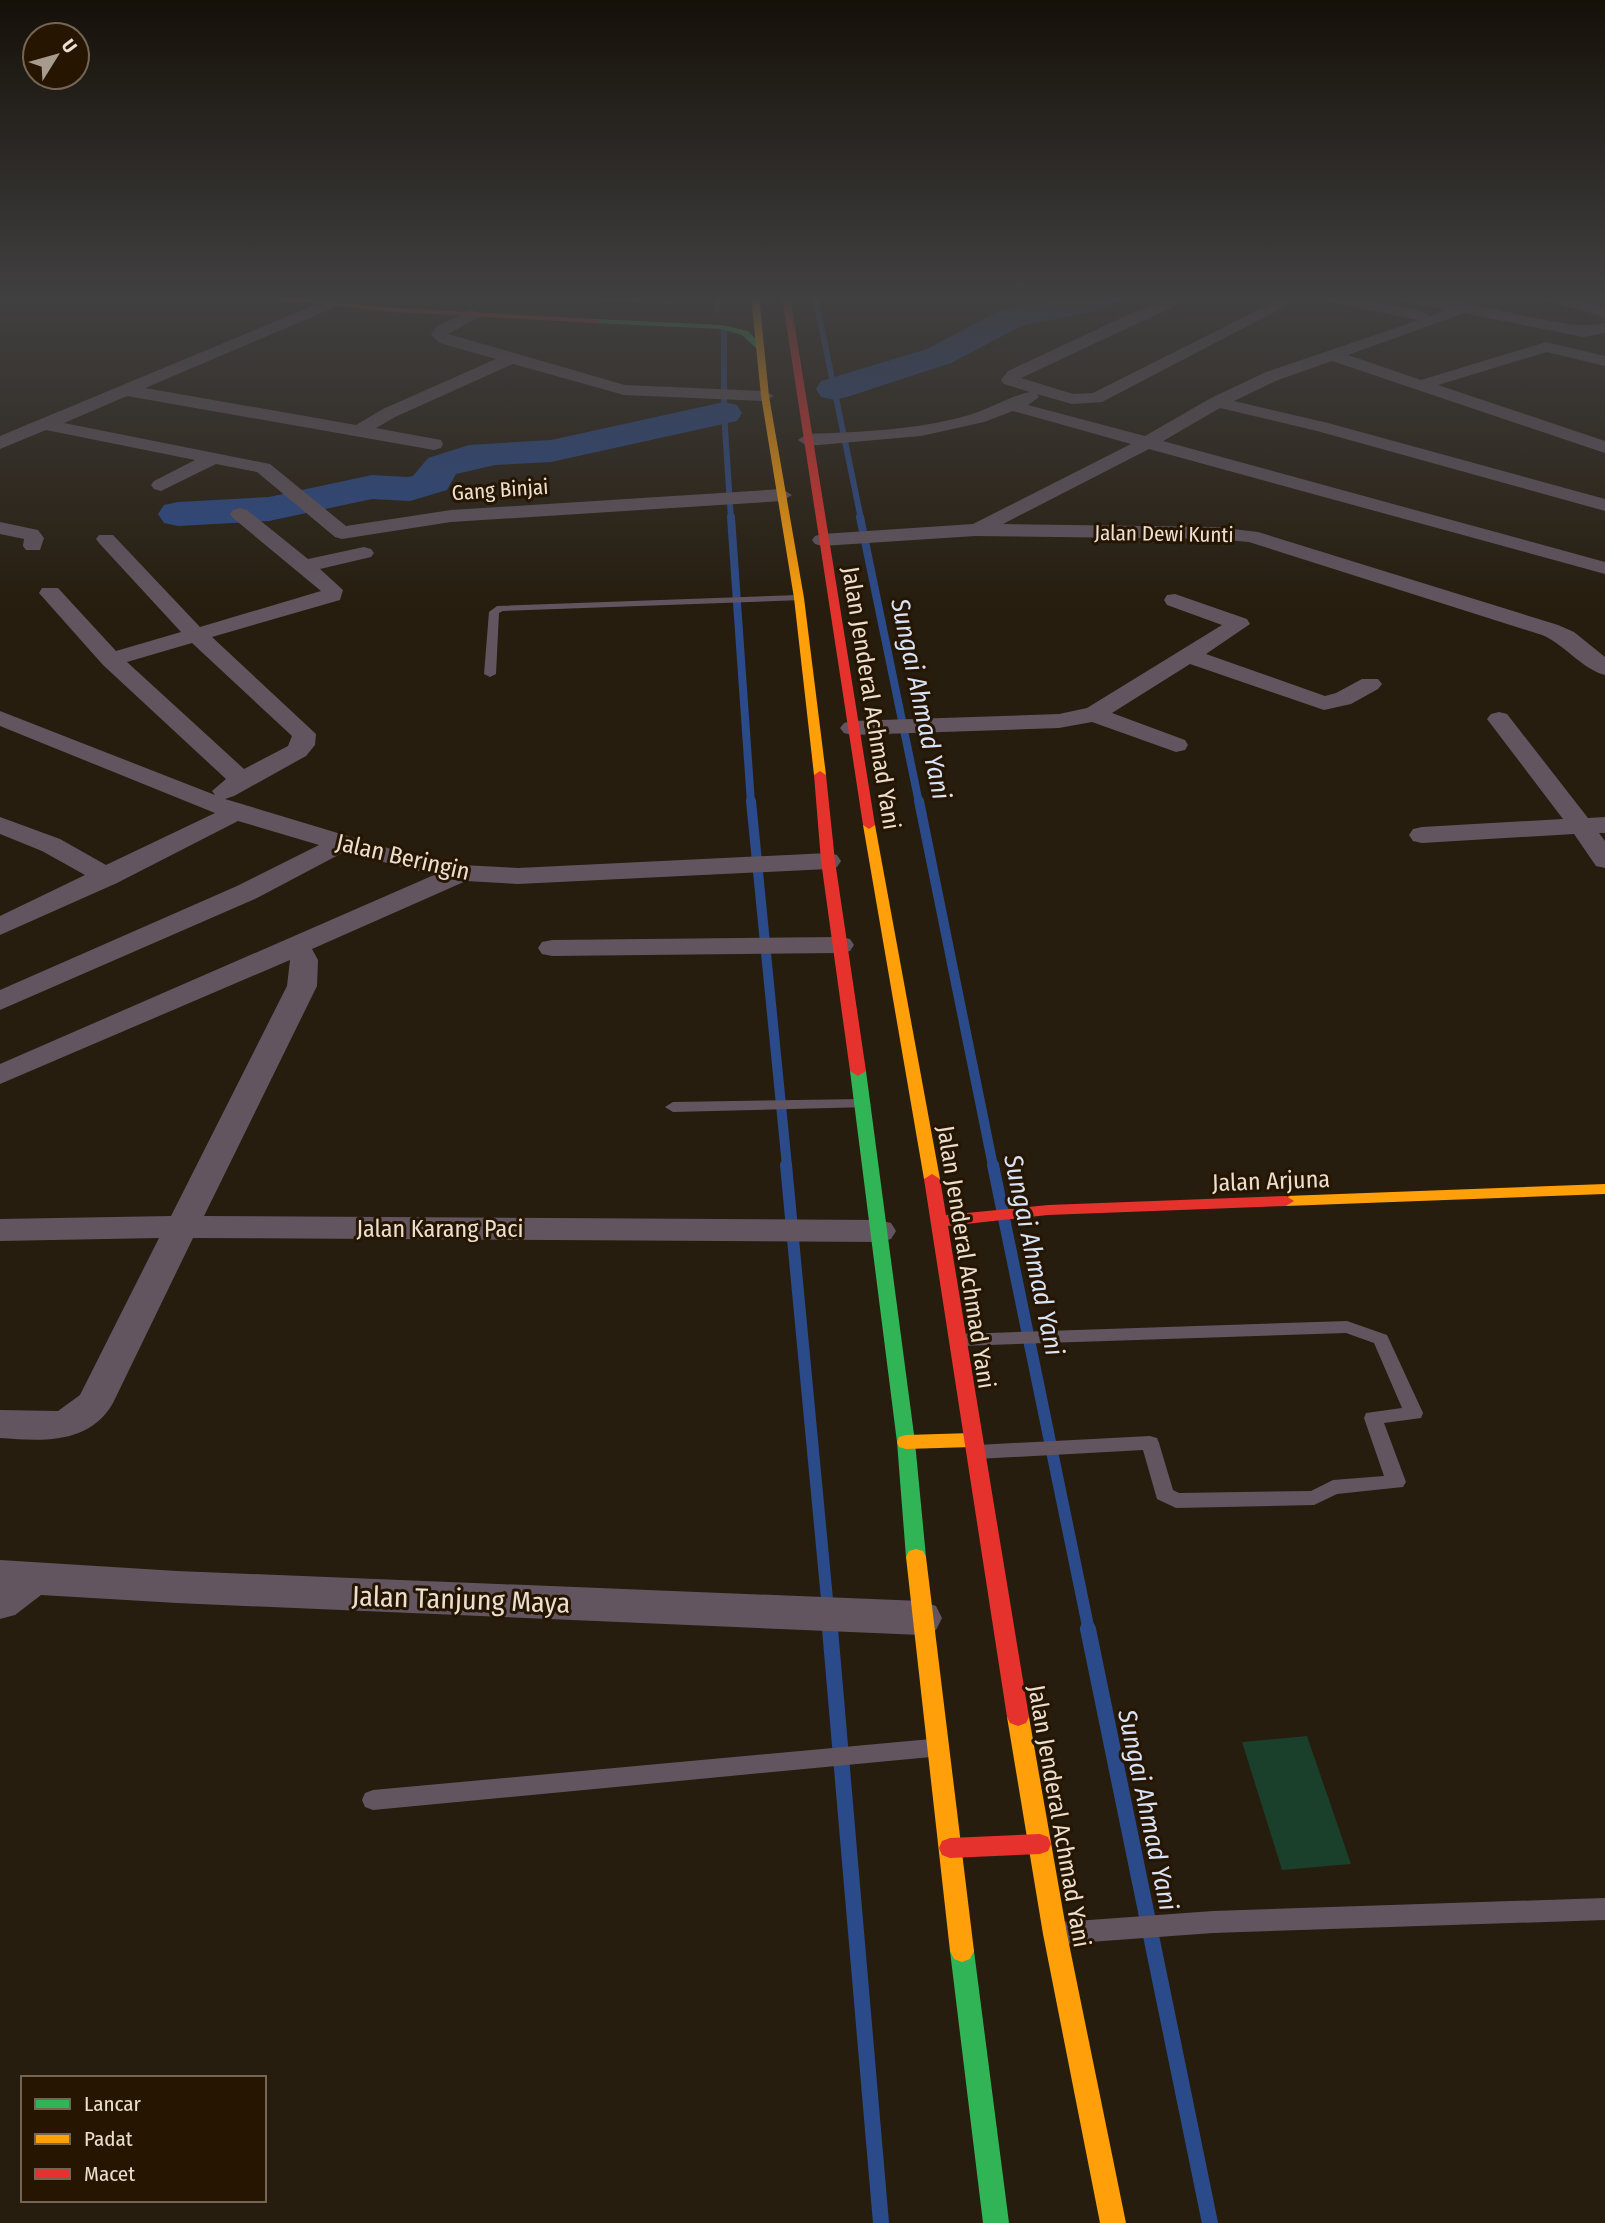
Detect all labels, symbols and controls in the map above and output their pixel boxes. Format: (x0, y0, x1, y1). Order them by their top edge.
north arrow (21, 21, 91, 91)
text: U (57, 35, 82, 57)
street label: Gang Binjai (451, 474, 549, 506)
street label: Jalan Dewi Kunti (1094, 520, 1234, 548)
street label: Jalan Jenderal Achmad Yani (836, 564, 906, 832)
water label: Sungai Ahmad Yani (884, 595, 957, 803)
street label: Jalan Beringin (333, 828, 473, 886)
street label: Jalan Jenderal Achmad Yani (931, 1123, 1001, 1391)
water label: Sungai Ahmad Yani (997, 1151, 1070, 1359)
street label: Jalan Arjuna (1211, 1165, 1331, 1197)
street label: Jalan Karang Paci (357, 1215, 523, 1243)
street label: Jalan Tanjung Maya (351, 1579, 571, 1620)
street label: Jalan Jenderal Achmad Yani (1022, 1683, 1096, 1949)
water label: Sungai Ahmad Yani (1111, 1706, 1184, 1914)
legend (21, 2076, 266, 2202)
text: Lancar (84, 2091, 142, 2117)
text: Padat (84, 2126, 133, 2152)
text: Macet (84, 2161, 135, 2187)

